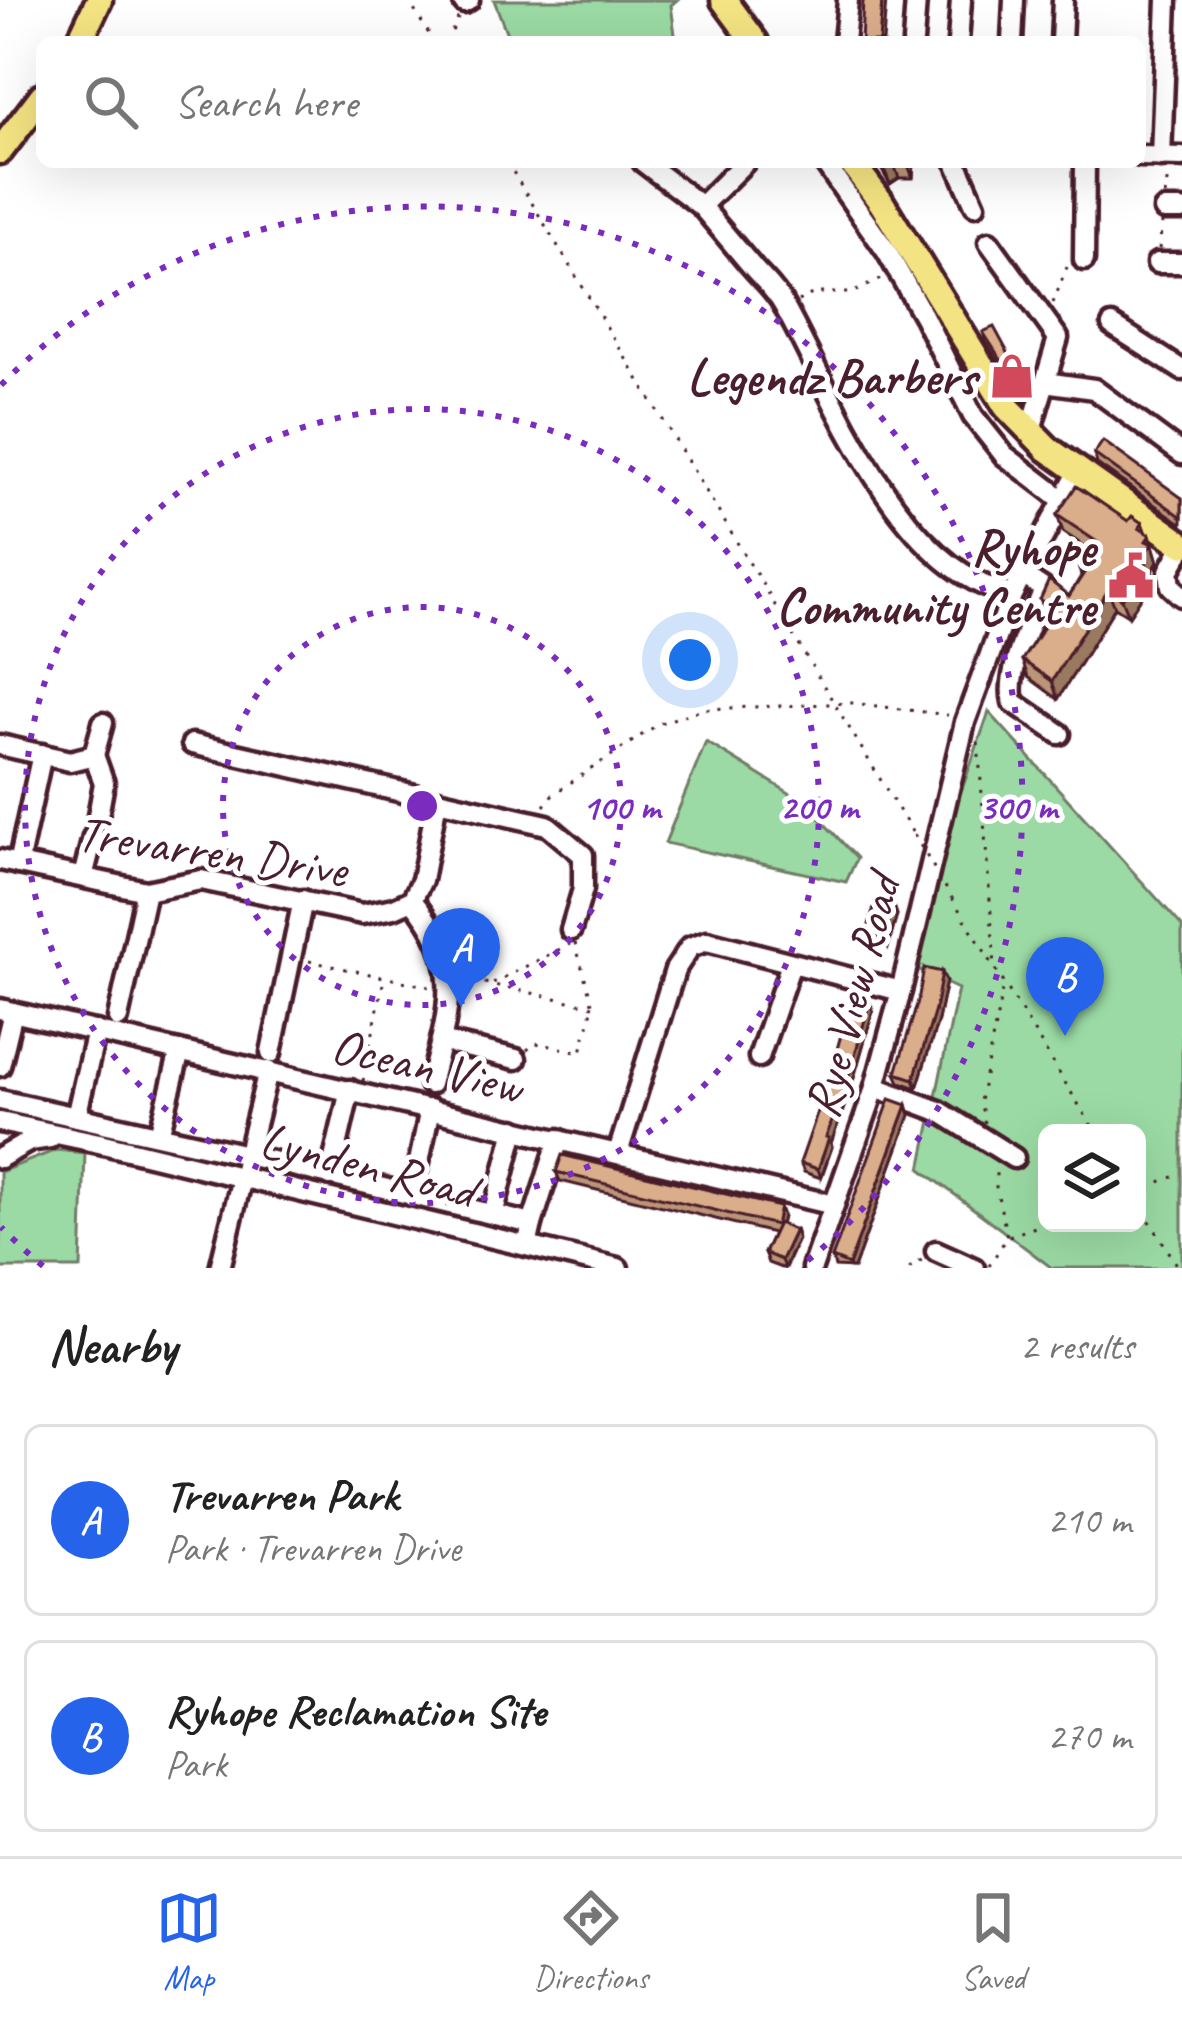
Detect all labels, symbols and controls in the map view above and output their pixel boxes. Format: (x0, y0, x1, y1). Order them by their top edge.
search box (36, 36, 1146, 168)
icon: search (78, 69, 144, 135)
text: Search here (174, 74, 357, 131)
place label: Legendz Barbers (687, 345, 981, 409)
shop icon: Legendz Barbers (987, 351, 1037, 401)
place label: Ryhope Community Centre (776, 516, 1099, 639)
public building icon: Ryhope Community Centre (1106, 551, 1156, 601)
your location (660, 630, 720, 690)
text: 100 m (582, 784, 663, 830)
text: 200 m (780, 784, 861, 830)
text: 300 m (979, 784, 1060, 830)
centre of rings (401, 785, 443, 827)
street label: Trevarren Drive (73, 800, 354, 902)
street label: Rye View Road (789, 862, 917, 1124)
pin: A (422, 908, 500, 1007)
pin: B (1026, 937, 1104, 1036)
street label: Ocean View (325, 1013, 532, 1120)
street label: Lynden Road (254, 1107, 489, 1224)
map controls (1038, 1124, 1146, 1232)
button: layers (1038, 1124, 1146, 1232)
text: Nearby (48, 1314, 176, 1378)
text: 2 results (1020, 1322, 1134, 1371)
text: Trevarren Park (165, 1467, 398, 1524)
text: A (80, 1496, 100, 1545)
text: 210 m (1047, 1496, 1131, 1545)
text: Park · Trevarren Drive (165, 1524, 461, 1573)
text: Ryhope Reclamation Site (165, 1683, 545, 1740)
text: B (80, 1712, 100, 1761)
text: 270 m (1047, 1712, 1131, 1761)
text: Park (165, 1740, 227, 1789)
tab: Map (156, 1885, 222, 1999)
tab: Directions (534, 1885, 648, 1999)
tab: Saved (960, 1885, 1026, 1999)

